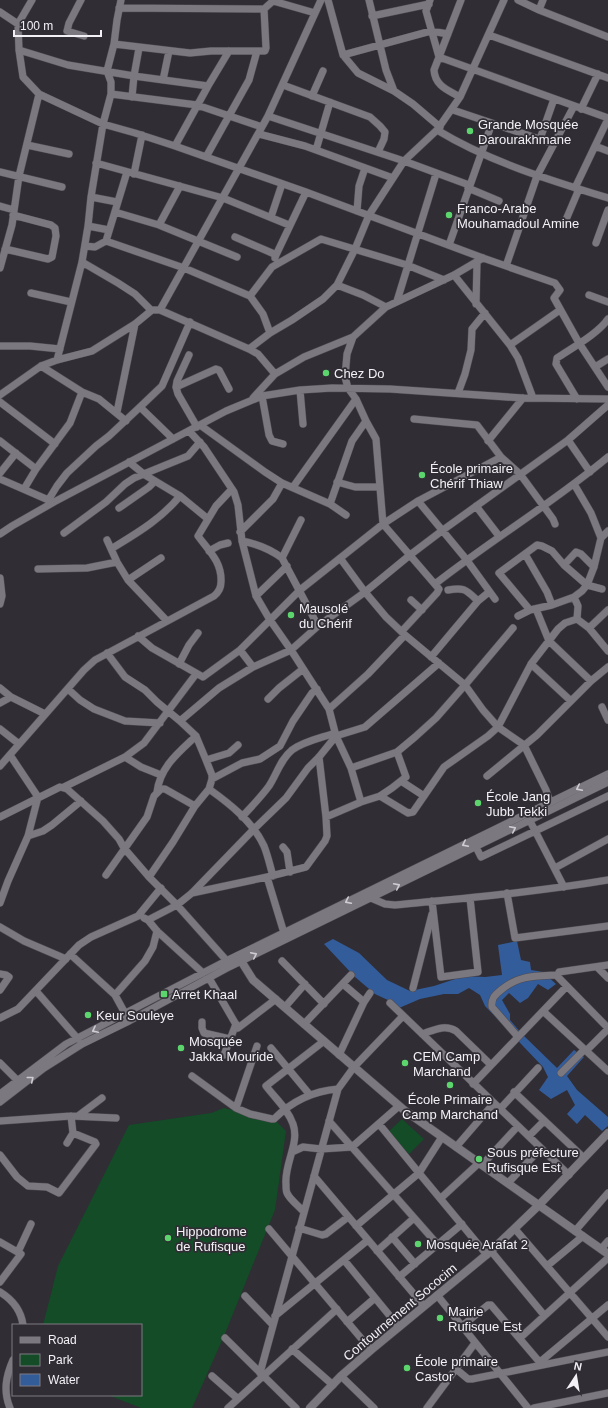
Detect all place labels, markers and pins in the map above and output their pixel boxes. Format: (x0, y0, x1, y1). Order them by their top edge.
place label: Grande Mosquée Darourakhmane (478, 117, 578, 147)
marker: Grande Mosquée Darourakhmane (465, 126, 475, 136)
place label: Franco-Arabe Mouhamadoul Amine (457, 201, 579, 231)
marker: Franco-Arabe Mouhamadoul Amine (444, 210, 454, 220)
place label: Chez Do (334, 366, 385, 381)
marker: Chez Do (321, 368, 331, 378)
place label: École primaire Chérif Thiaw (430, 461, 513, 491)
marker: École primaire Chérif Thiaw (417, 470, 427, 480)
place label: Mausolé du Chérif (299, 601, 352, 631)
marker: Mausolé du Chérif (286, 610, 296, 620)
place label: École Jang Jubb Tekki (486, 789, 550, 819)
marker: École Jang Jubb Tekki (473, 798, 483, 808)
place label: Arret Khaal (172, 987, 237, 1002)
marker: Arret Khaal (159, 989, 169, 999)
place label: Keur Souleye (96, 1008, 174, 1023)
marker: Keur Souleye (83, 1010, 93, 1020)
place label: Mosquée Jakka Mouride (189, 1034, 274, 1064)
marker: Mosquée Jakka Mouride (176, 1043, 186, 1053)
place label: CEM Camp Marchand (413, 1049, 480, 1079)
marker: CEM Camp Marchand (400, 1058, 410, 1068)
marker: École Primaire Camp Marchand (445, 1080, 455, 1090)
place label: École Primaire Camp Marchand (402, 1092, 498, 1122)
place label: Sous préfecture Rufisque Est (487, 1145, 579, 1175)
marker: Sous préfecture Rufisque Est (474, 1154, 484, 1164)
place label: Hippodrome de Rufisque (176, 1224, 247, 1254)
marker: Hippodrome de Rufisque (163, 1233, 173, 1243)
place label: Mosquée Arafat 2 (426, 1237, 528, 1252)
marker: Mosquée Arafat 2 (413, 1239, 423, 1249)
place label: Mairie Rufisque Est (448, 1304, 522, 1334)
marker: Mairie Rufisque Est (435, 1313, 445, 1323)
place label: École primaire Castor (415, 1354, 498, 1384)
marker: École primaire Castor (402, 1363, 412, 1373)

